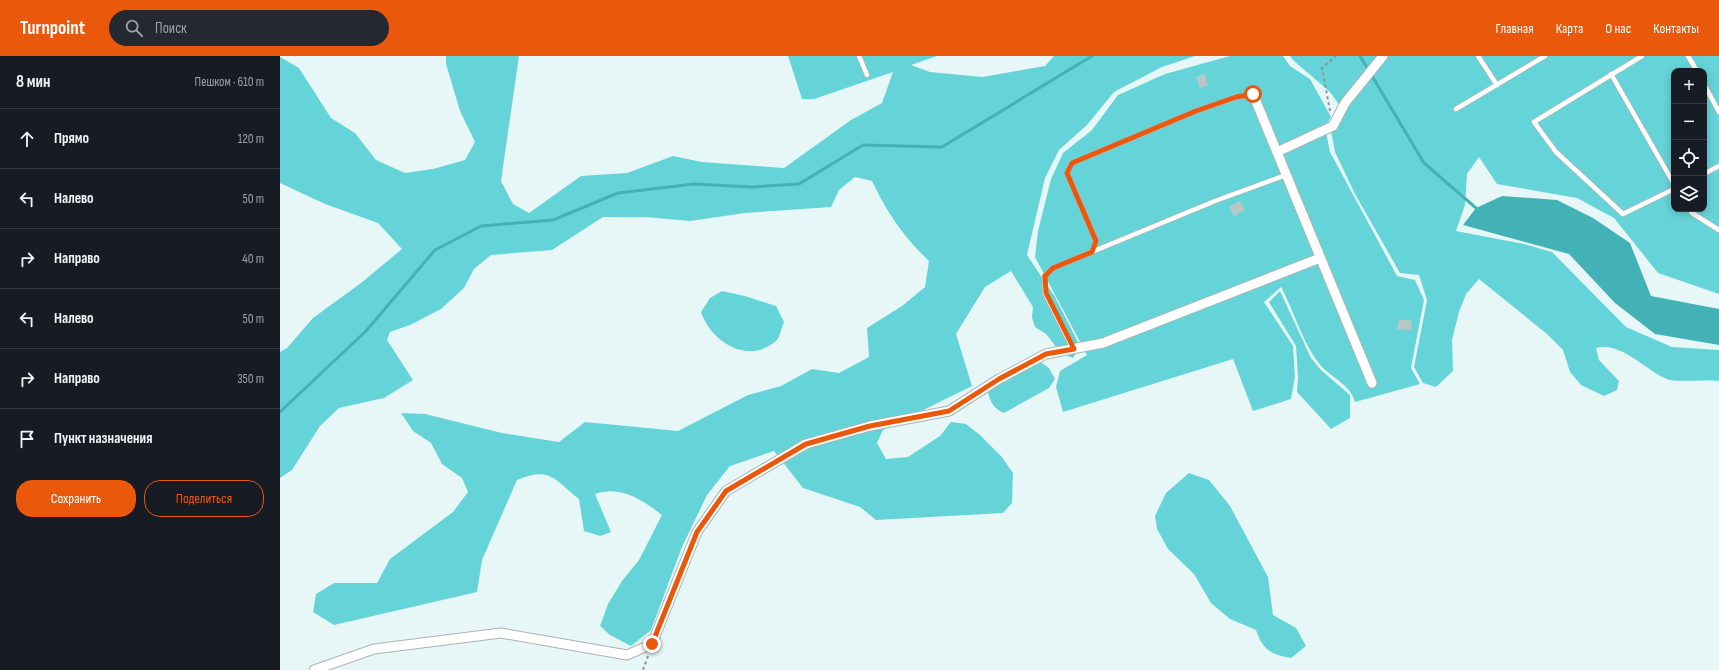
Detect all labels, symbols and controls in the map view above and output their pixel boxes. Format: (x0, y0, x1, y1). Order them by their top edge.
search box (109, 10, 389, 46)
text: Turnpoint (20, 17, 85, 40)
icon: search (123, 17, 145, 39)
text: Поиск (155, 19, 187, 38)
text: Главная (1496, 20, 1534, 37)
text: Карта (1556, 20, 1583, 37)
text: О нас (1605, 20, 1631, 37)
text: Контакты (1653, 20, 1699, 37)
map controls (1671, 68, 1707, 212)
button: + (1671, 68, 1707, 104)
text: 8 мин (16, 72, 50, 92)
text: Пешком · 610 m (195, 74, 264, 90)
route start (1244, 85, 1262, 103)
button: − (1671, 104, 1707, 140)
icon: ahead (16, 128, 38, 150)
text: Прямо (54, 129, 89, 148)
text: 120 m (238, 131, 264, 147)
button: locate (1671, 140, 1707, 176)
button: layers (1671, 176, 1707, 212)
icon: left (16, 188, 38, 210)
text: Налево (54, 189, 94, 208)
text: 50 m (243, 191, 264, 207)
icon: right (16, 248, 38, 270)
text: Направо (54, 249, 100, 268)
text: 40 m (242, 251, 264, 267)
icon: left (16, 308, 38, 330)
text: Налево (54, 309, 94, 328)
text: 50 m (243, 311, 264, 327)
icon: right (16, 368, 38, 390)
text: Направо (54, 369, 100, 388)
text: 350 m (237, 371, 264, 387)
icon: arrive (16, 428, 38, 450)
text: Пункт назначения (54, 429, 152, 448)
button: Сохранить (16, 480, 136, 517)
button: Поделиться (144, 480, 264, 517)
route end (643, 635, 661, 653)

